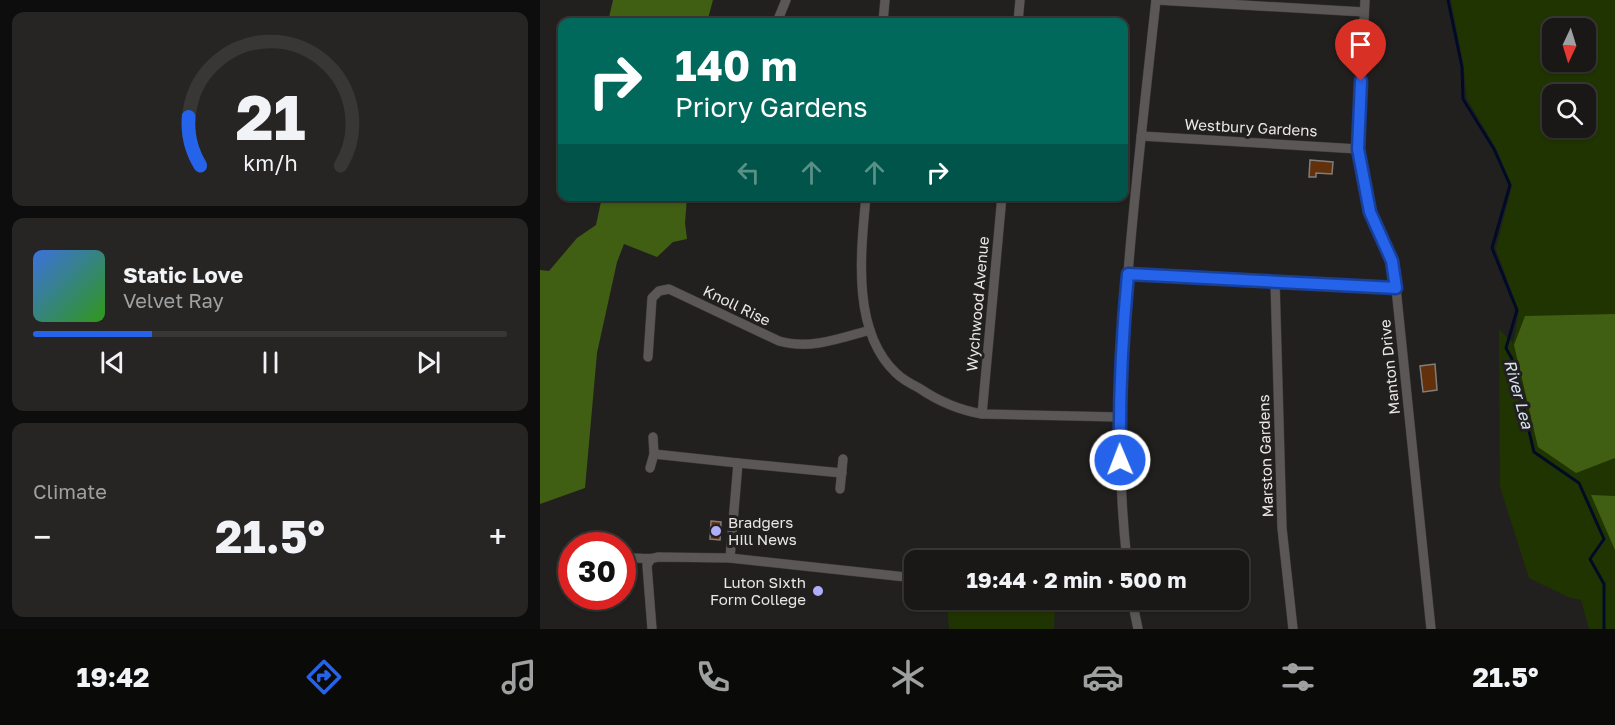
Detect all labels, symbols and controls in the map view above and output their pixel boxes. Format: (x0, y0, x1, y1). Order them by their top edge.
north arrow (1542, 18, 1596, 72)
map controls (1542, 18, 1596, 138)
pin (1335, 19, 1386, 81)
icon: arrive (1344, 28, 1377, 61)
text: 140 m (675, 40, 797, 90)
icon: right (576, 42, 654, 120)
text: 21 (235, 79, 305, 154)
button: search (1542, 84, 1596, 138)
text: Priory Gardens (675, 91, 868, 123)
street label: Westbury Gardens (1184, 115, 1318, 139)
text: km/h (243, 150, 297, 176)
icon: left (732, 156, 765, 189)
icon: ahead (795, 156, 828, 189)
icon: ahead (858, 156, 891, 189)
icon: right (921, 156, 954, 189)
street label: Wychwood Avenue (962, 235, 992, 372)
text: Static Love (123, 261, 243, 288)
street label: Knoll Rise (700, 281, 774, 329)
text: Velvet Ray (123, 288, 224, 312)
street label: Manton Drive (1375, 318, 1403, 415)
icon: previous (96, 346, 129, 379)
icon: pause (254, 346, 287, 379)
icon: next (412, 346, 445, 379)
water label: River Lea (1500, 357, 1538, 432)
street label: Marston Gardens (1254, 394, 1276, 518)
position arrow (1088, 428, 1152, 492)
text: Climate (33, 479, 107, 503)
text: 21.5° (215, 509, 325, 563)
place label: Bradgers Hill News (728, 513, 797, 548)
text: − (33, 517, 51, 556)
text: + (489, 517, 507, 556)
marker: Bradgers Hill News (709, 524, 723, 538)
speed limit sign: 30 (558, 532, 636, 610)
text: 19:44 · 2 min · 500 m (966, 566, 1187, 593)
place label: Luton Sixth Form College (710, 573, 806, 608)
marker: Luton Sixth Form College (811, 584, 825, 598)
icon: directions (303, 656, 345, 698)
icon: music (498, 656, 540, 698)
icon: phone (692, 656, 734, 698)
icon: climate (887, 656, 929, 698)
icon: car (1082, 656, 1124, 698)
icon: filters (1277, 656, 1319, 698)
text: 19:42 (76, 661, 150, 693)
text: 21.5° (1472, 661, 1538, 693)

